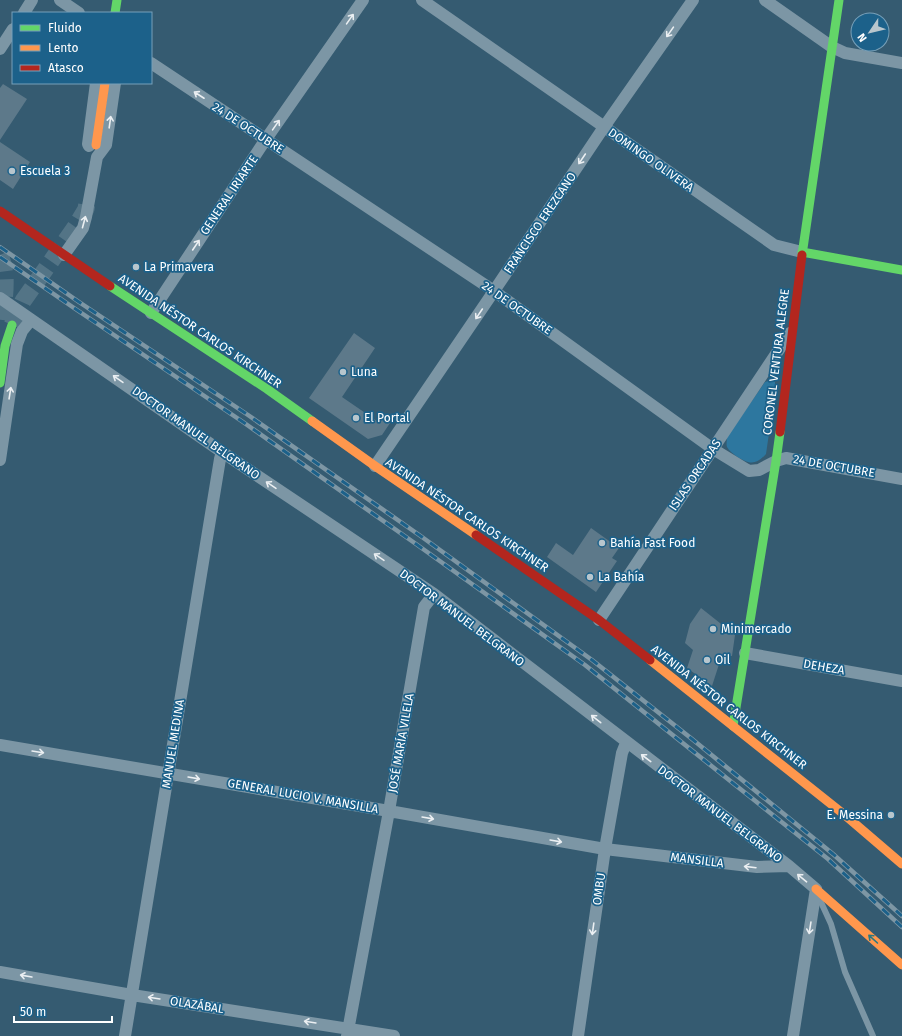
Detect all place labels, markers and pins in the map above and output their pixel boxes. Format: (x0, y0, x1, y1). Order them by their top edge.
place label: Escuela 3 (20, 164, 70, 178)
marker: Escuela 3 (7, 166, 17, 176)
place label: La Primavera (144, 260, 214, 274)
marker: La Primavera (131, 262, 141, 272)
place label: Luna (351, 365, 377, 379)
marker: Luna (338, 367, 348, 377)
place label: El Portal (364, 411, 410, 425)
marker: El Portal (351, 413, 361, 423)
place label: Bahía Fast Food (610, 536, 695, 550)
marker: Bahía Fast Food (597, 538, 607, 548)
place label: La Bahía (598, 570, 644, 584)
marker: La Bahía (585, 572, 595, 582)
place label: Minimercado (721, 622, 792, 636)
marker: Minimercado (708, 624, 718, 634)
place label: Oil (715, 653, 731, 667)
marker: Oil (702, 655, 712, 665)
place label: E. Messina (827, 808, 883, 822)
marker: E. Messina (886, 810, 896, 820)

